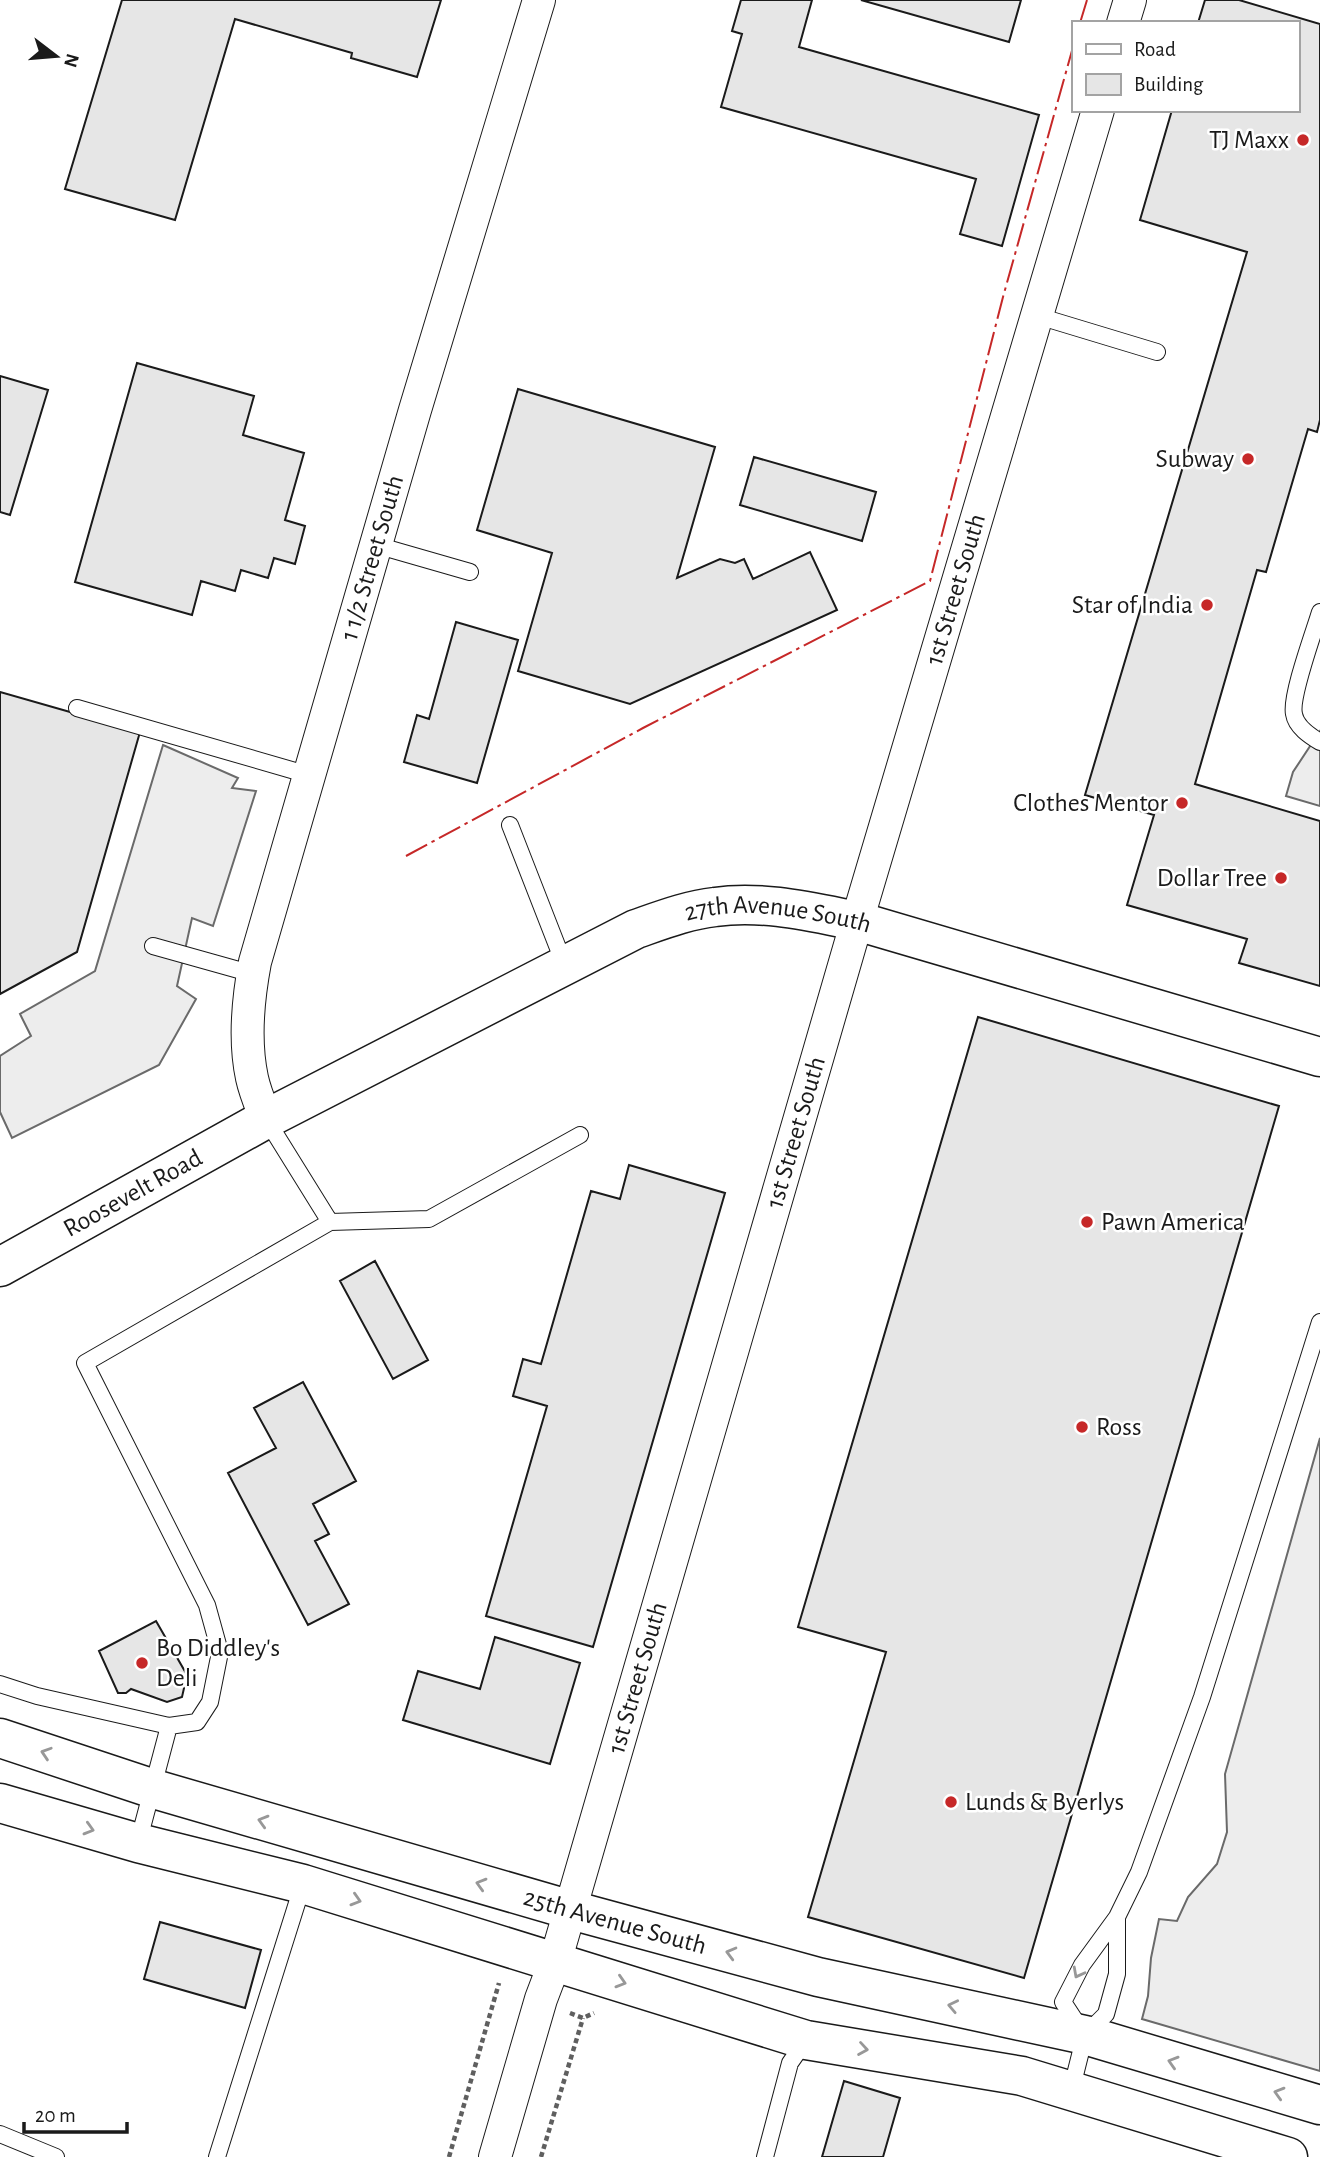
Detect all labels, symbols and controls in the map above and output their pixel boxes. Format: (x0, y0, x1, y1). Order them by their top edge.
north arrow (21, 21, 91, 91)
legend (1072, 21, 1299, 112)
text: Road (1134, 39, 1176, 60)
text: N (60, 51, 82, 69)
text: Building (1134, 74, 1204, 95)
place label: TJ Maxx (1209, 127, 1289, 153)
marker: TJ Maxx (1295, 132, 1311, 148)
place label: Subway (1156, 446, 1234, 472)
marker: Subway (1240, 451, 1256, 467)
street label: 1 1/2 Street South (336, 472, 408, 644)
street label: 1st Street South (921, 511, 990, 668)
place label: Star of India (1072, 592, 1193, 618)
marker: Star of India (1199, 597, 1215, 613)
place label: Clothes Mentor (1013, 790, 1169, 816)
marker: Clothes Mentor (1174, 795, 1190, 811)
place label: Dollar Tree (1157, 865, 1267, 891)
marker: Dollar Tree (1273, 870, 1289, 886)
street label: 27th Avenue South (682, 892, 874, 938)
street label: 1st Street South (761, 1054, 830, 1211)
street label: Roosevelt Road (59, 1144, 206, 1242)
place label: Pawn America (1101, 1209, 1245, 1235)
marker: Pawn America (1079, 1214, 1095, 1230)
place label: Ross (1096, 1414, 1142, 1440)
marker: Ross (1074, 1419, 1090, 1435)
street label: 1st Street South (603, 1599, 672, 1757)
place label: Bo Diddley's Deli (156, 1635, 280, 1691)
marker: Bo Diddley's Deli (134, 1655, 150, 1671)
one-way arrow (40, 1747, 52, 1761)
place label: Lunds & Byerlys (965, 1789, 1124, 1815)
marker: Lunds & Byerlys (943, 1794, 959, 1810)
one-way arrow (257, 1814, 269, 1829)
one-way arrow (83, 1820, 95, 1835)
one-way arrow (476, 1877, 488, 1892)
street label: 25th Avenue South (521, 1884, 709, 1959)
one-way arrow (350, 1892, 362, 1907)
one-way arrow (725, 1947, 737, 1962)
one-way arrow (1073, 1966, 1086, 1979)
one-way arrow (614, 1974, 626, 1989)
one-way arrow (947, 2000, 959, 2015)
one-way arrow (857, 2041, 869, 2056)
one-way arrow (1167, 2055, 1179, 2070)
one-way arrow (1273, 2087, 1285, 2102)
scale bar (24, 2090, 128, 2134)
text: 20 m (35, 2105, 76, 2126)

